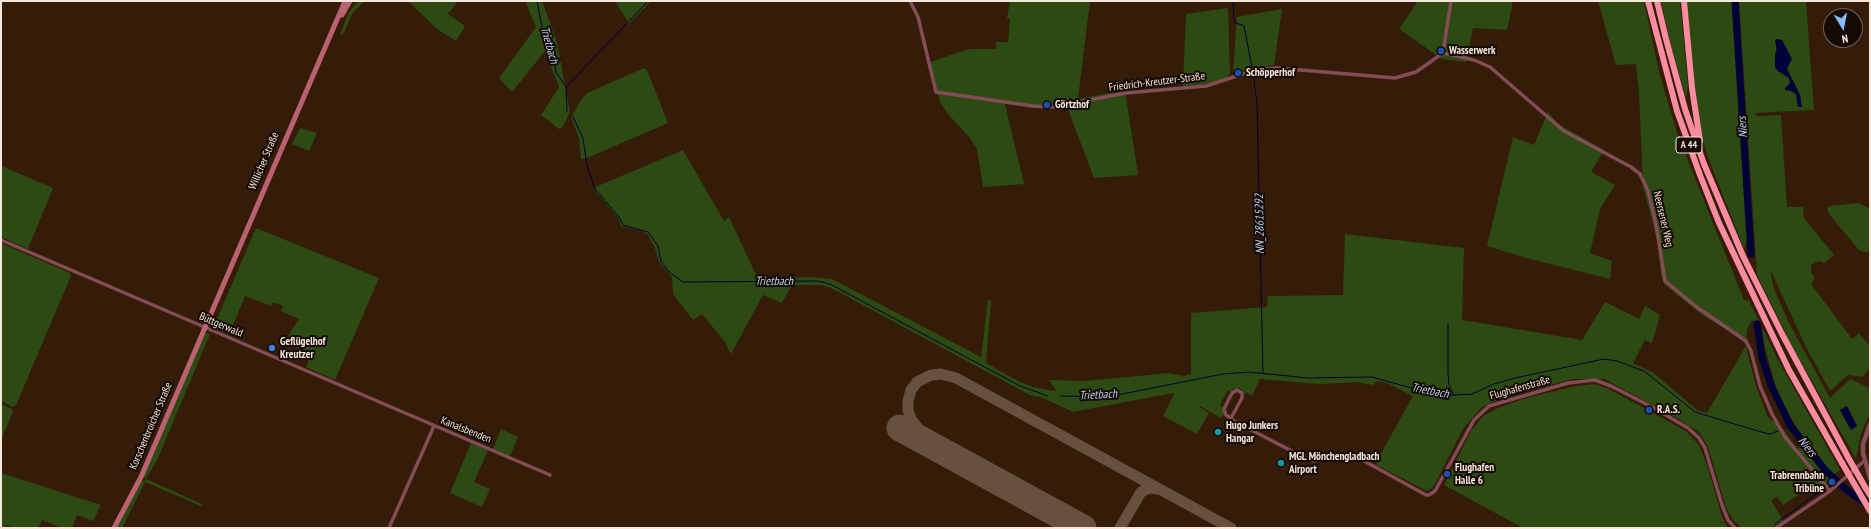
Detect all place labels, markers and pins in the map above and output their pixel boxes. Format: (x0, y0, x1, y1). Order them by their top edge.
place label: Wasserwerk (1449, 44, 1496, 58)
marker: Wasserwerk (1436, 46, 1446, 56)
place label: Schöpperhof (1246, 66, 1295, 80)
marker: Schöpperhof (1233, 68, 1243, 78)
place label: Görtzhof (1055, 98, 1089, 112)
marker: Görtzhof (1042, 100, 1052, 110)
place label: Geflügelhof Kreutzer (280, 335, 325, 361)
marker: Geflügelhof Kreutzer (267, 343, 277, 353)
place label: R.A.S. (1657, 403, 1680, 417)
marker: R.A.S. (1644, 405, 1654, 415)
place label: Hugo Junkers Hangar (1226, 419, 1278, 445)
marker: Hugo Junkers Hangar (1213, 427, 1223, 437)
place label: MGL Mönchengladbach Airport (1289, 450, 1380, 476)
marker: MGL Mönchengladbach Airport (1276, 458, 1286, 468)
place label: Flughafen Halle 6 (1455, 461, 1494, 487)
marker: Flughafen Halle 6 (1442, 469, 1452, 479)
place label: Trabrennbahn Tribüne (1770, 469, 1824, 495)
marker: Trabrennbahn Tribüne (1827, 477, 1837, 487)

